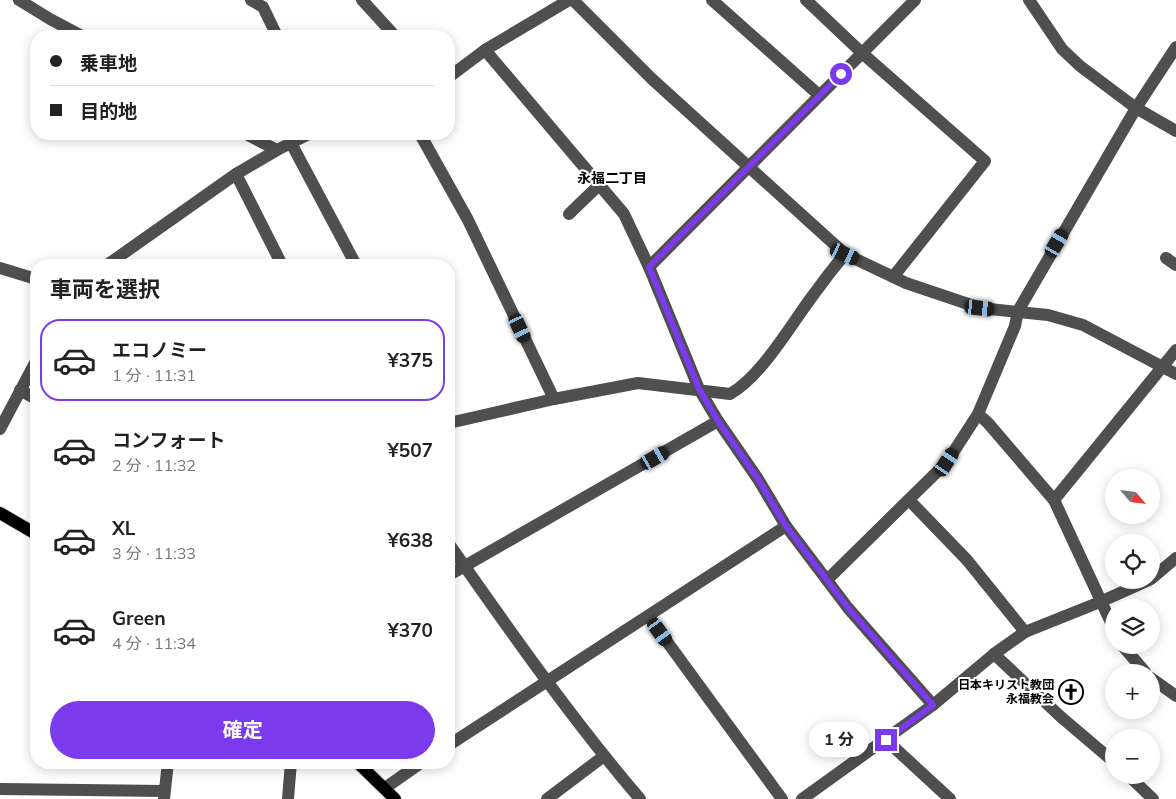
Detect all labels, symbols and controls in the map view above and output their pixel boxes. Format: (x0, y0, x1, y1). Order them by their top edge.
text: 乗車地 (80, 51, 137, 75)
route start (830, 63, 852, 85)
text: 目的地 (80, 99, 137, 123)
district label: 永福二丁目 (577, 169, 647, 187)
car (1043, 226, 1070, 260)
car (828, 241, 861, 267)
text: 車両を選択 (50, 275, 160, 303)
car (964, 299, 995, 317)
car (506, 311, 533, 345)
icon: car (52, 338, 97, 383)
text: エコノミー (112, 338, 207, 362)
text: ¥375 (387, 348, 433, 372)
text: 1 分 · 11:31 (112, 365, 196, 385)
icon: car (52, 428, 97, 473)
text: コンフォート (112, 428, 225, 452)
text: ¥507 (387, 438, 433, 462)
car (638, 444, 671, 472)
car (932, 445, 961, 479)
text: 2 分 · 11:32 (112, 455, 196, 475)
north arrow (1105, 469, 1160, 524)
map controls (1105, 469, 1160, 784)
text: XL (112, 516, 135, 540)
icon: car (52, 518, 97, 563)
text: ¥638 (387, 528, 433, 552)
button: locate (1105, 534, 1160, 589)
text: 3 分 · 11:33 (112, 543, 196, 563)
button: layers (1105, 599, 1160, 654)
text: Green (112, 606, 166, 630)
icon: car (52, 608, 97, 653)
car (645, 615, 674, 649)
text: ¥370 (387, 618, 433, 642)
text: 4 分 · 11:34 (112, 633, 196, 653)
button: + (1105, 664, 1160, 719)
place label: 日本キリスト教団 永福教会 (958, 677, 1054, 706)
church icon: 日本キリスト教団 永福教会 (1058, 679, 1084, 705)
button: 確定 (50, 701, 435, 759)
callout: 1 分 (808, 722, 868, 758)
text: 1 分 (824, 729, 854, 749)
route end (875, 729, 897, 751)
button: − (1105, 729, 1160, 784)

